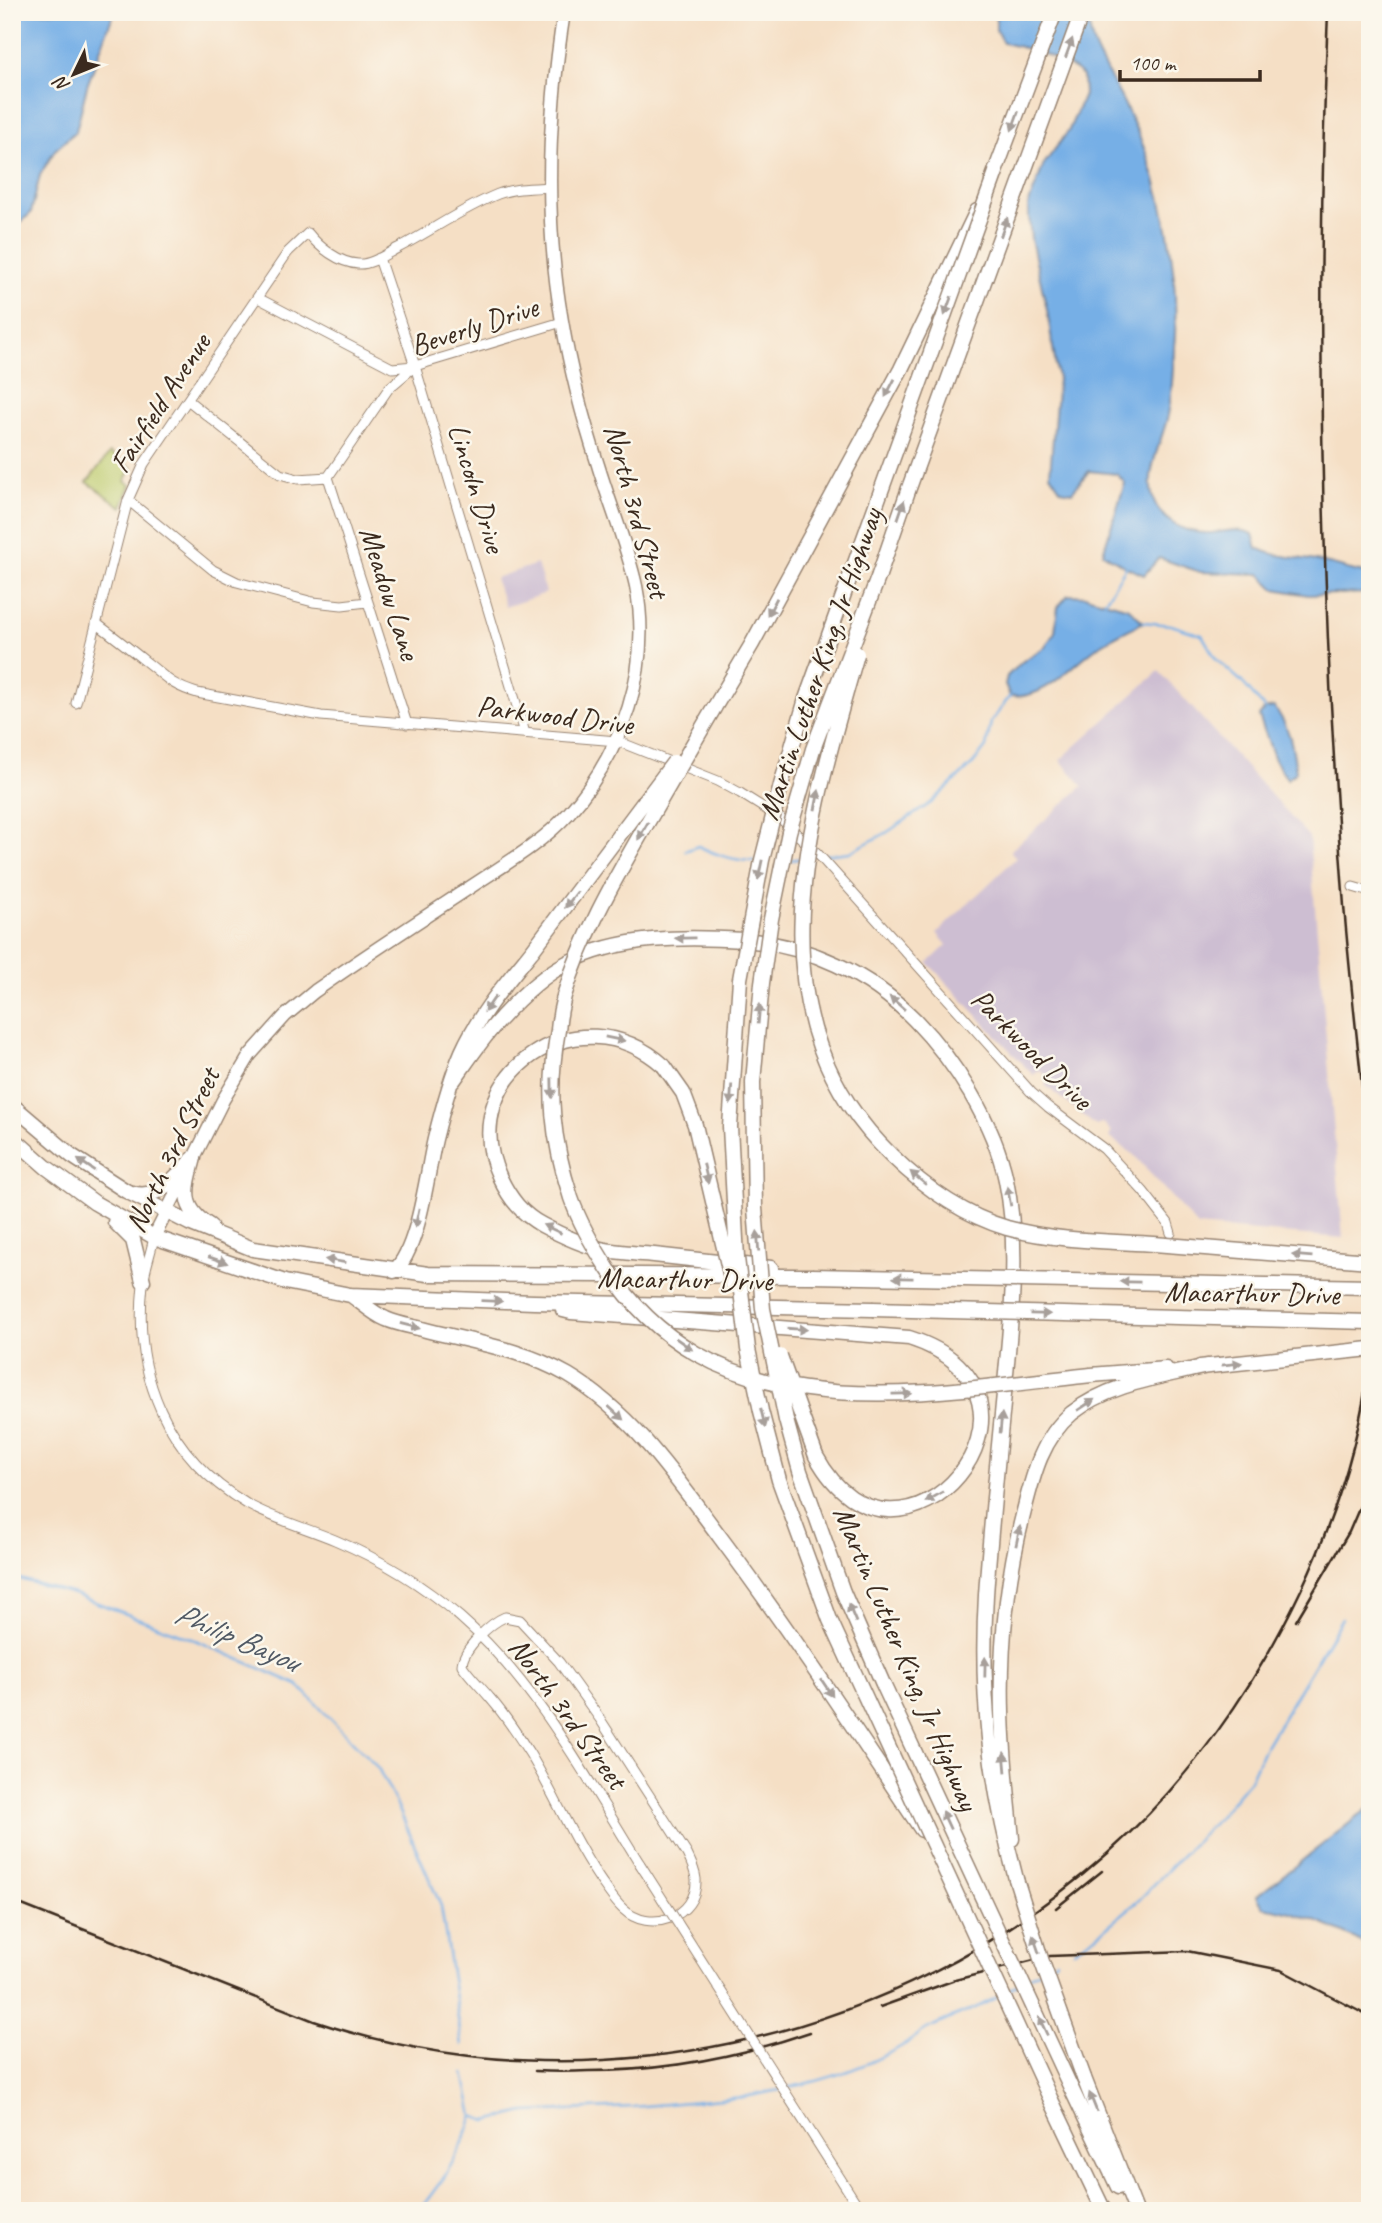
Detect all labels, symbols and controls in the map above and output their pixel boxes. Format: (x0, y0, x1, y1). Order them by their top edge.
one-way arrow (1064, 37, 1075, 58)
north arrow (38, 38, 108, 108)
scale bar (1120, 38, 1260, 82)
text: 100 m (1130, 50, 1177, 76)
text: N (47, 70, 75, 97)
one-way arrow (1009, 110, 1020, 131)
one-way arrow (998, 217, 1009, 238)
street label: Beverly Drive (405, 287, 545, 364)
one-way arrow (942, 295, 953, 316)
street label: Fairfield Avenue (101, 324, 220, 480)
one-way arrow (885, 378, 897, 398)
street label: Lincoln Drive (439, 419, 515, 559)
street label: North 3rd Street (596, 420, 679, 605)
one-way arrow (896, 499, 907, 520)
street label: Martin Luther King, Jr Highway (749, 502, 892, 825)
street label: Meadow Lane (351, 522, 430, 666)
one-way arrow (766, 597, 778, 617)
street label: Parkwood Drive (475, 687, 637, 744)
one-way arrow (812, 789, 823, 811)
one-way arrow (637, 821, 649, 840)
one-way arrow (754, 859, 765, 881)
one-way arrow (564, 892, 579, 909)
one-way arrow (674, 932, 696, 944)
street label: Parkwood Drive (963, 980, 1102, 1119)
one-way arrow (483, 995, 497, 1013)
one-way arrow (888, 995, 906, 1011)
one-way arrow (754, 1002, 765, 1024)
one-way arrow (604, 1033, 626, 1044)
street label: North 3rd Street (116, 1059, 229, 1238)
one-way arrow (546, 1077, 557, 1099)
one-way arrow (725, 1084, 736, 1106)
one-way arrow (76, 1159, 96, 1172)
one-way arrow (700, 1163, 711, 1185)
one-way arrow (909, 1171, 927, 1186)
one-way arrow (1003, 1185, 1014, 1207)
one-way arrow (412, 1207, 423, 1229)
one-way arrow (542, 1223, 562, 1235)
one-way arrow (752, 1229, 763, 1251)
one-way arrow (1290, 1250, 1312, 1261)
one-way arrow (208, 1255, 229, 1265)
one-way arrow (324, 1256, 346, 1267)
street label: Macarthur Drive (597, 1258, 775, 1300)
one-way arrow (891, 1272, 913, 1284)
street label: Macarthur Drive (1164, 1272, 1342, 1314)
one-way arrow (1119, 1277, 1141, 1288)
one-way arrow (481, 1295, 503, 1306)
one-way arrow (1029, 1309, 1051, 1320)
one-way arrow (399, 1321, 420, 1331)
one-way arrow (786, 1324, 808, 1335)
one-way arrow (674, 1338, 694, 1351)
one-way arrow (1221, 1358, 1243, 1369)
one-way arrow (891, 1388, 913, 1400)
one-way arrow (1076, 1398, 1095, 1411)
one-way arrow (607, 1404, 624, 1420)
one-way arrow (758, 1407, 769, 1429)
one-way arrow (996, 1412, 1007, 1434)
one-way arrow (925, 1491, 944, 1503)
street label: Martin Luther King, Jr Highway (825, 1500, 988, 1817)
one-way arrow (1013, 1525, 1024, 1547)
water label: Philip Bayou (169, 1593, 310, 1683)
one-way arrow (846, 1602, 857, 1623)
street label: North 3rd Street (500, 1630, 638, 1799)
one-way arrow (979, 1656, 991, 1678)
one-way arrow (820, 1679, 834, 1697)
one-way arrow (999, 1751, 1010, 1773)
one-way arrow (941, 1810, 952, 1830)
one-way arrow (1030, 1934, 1041, 1955)
one-way arrow (1037, 2016, 1049, 2036)
one-way arrow (1088, 2091, 1099, 2112)

